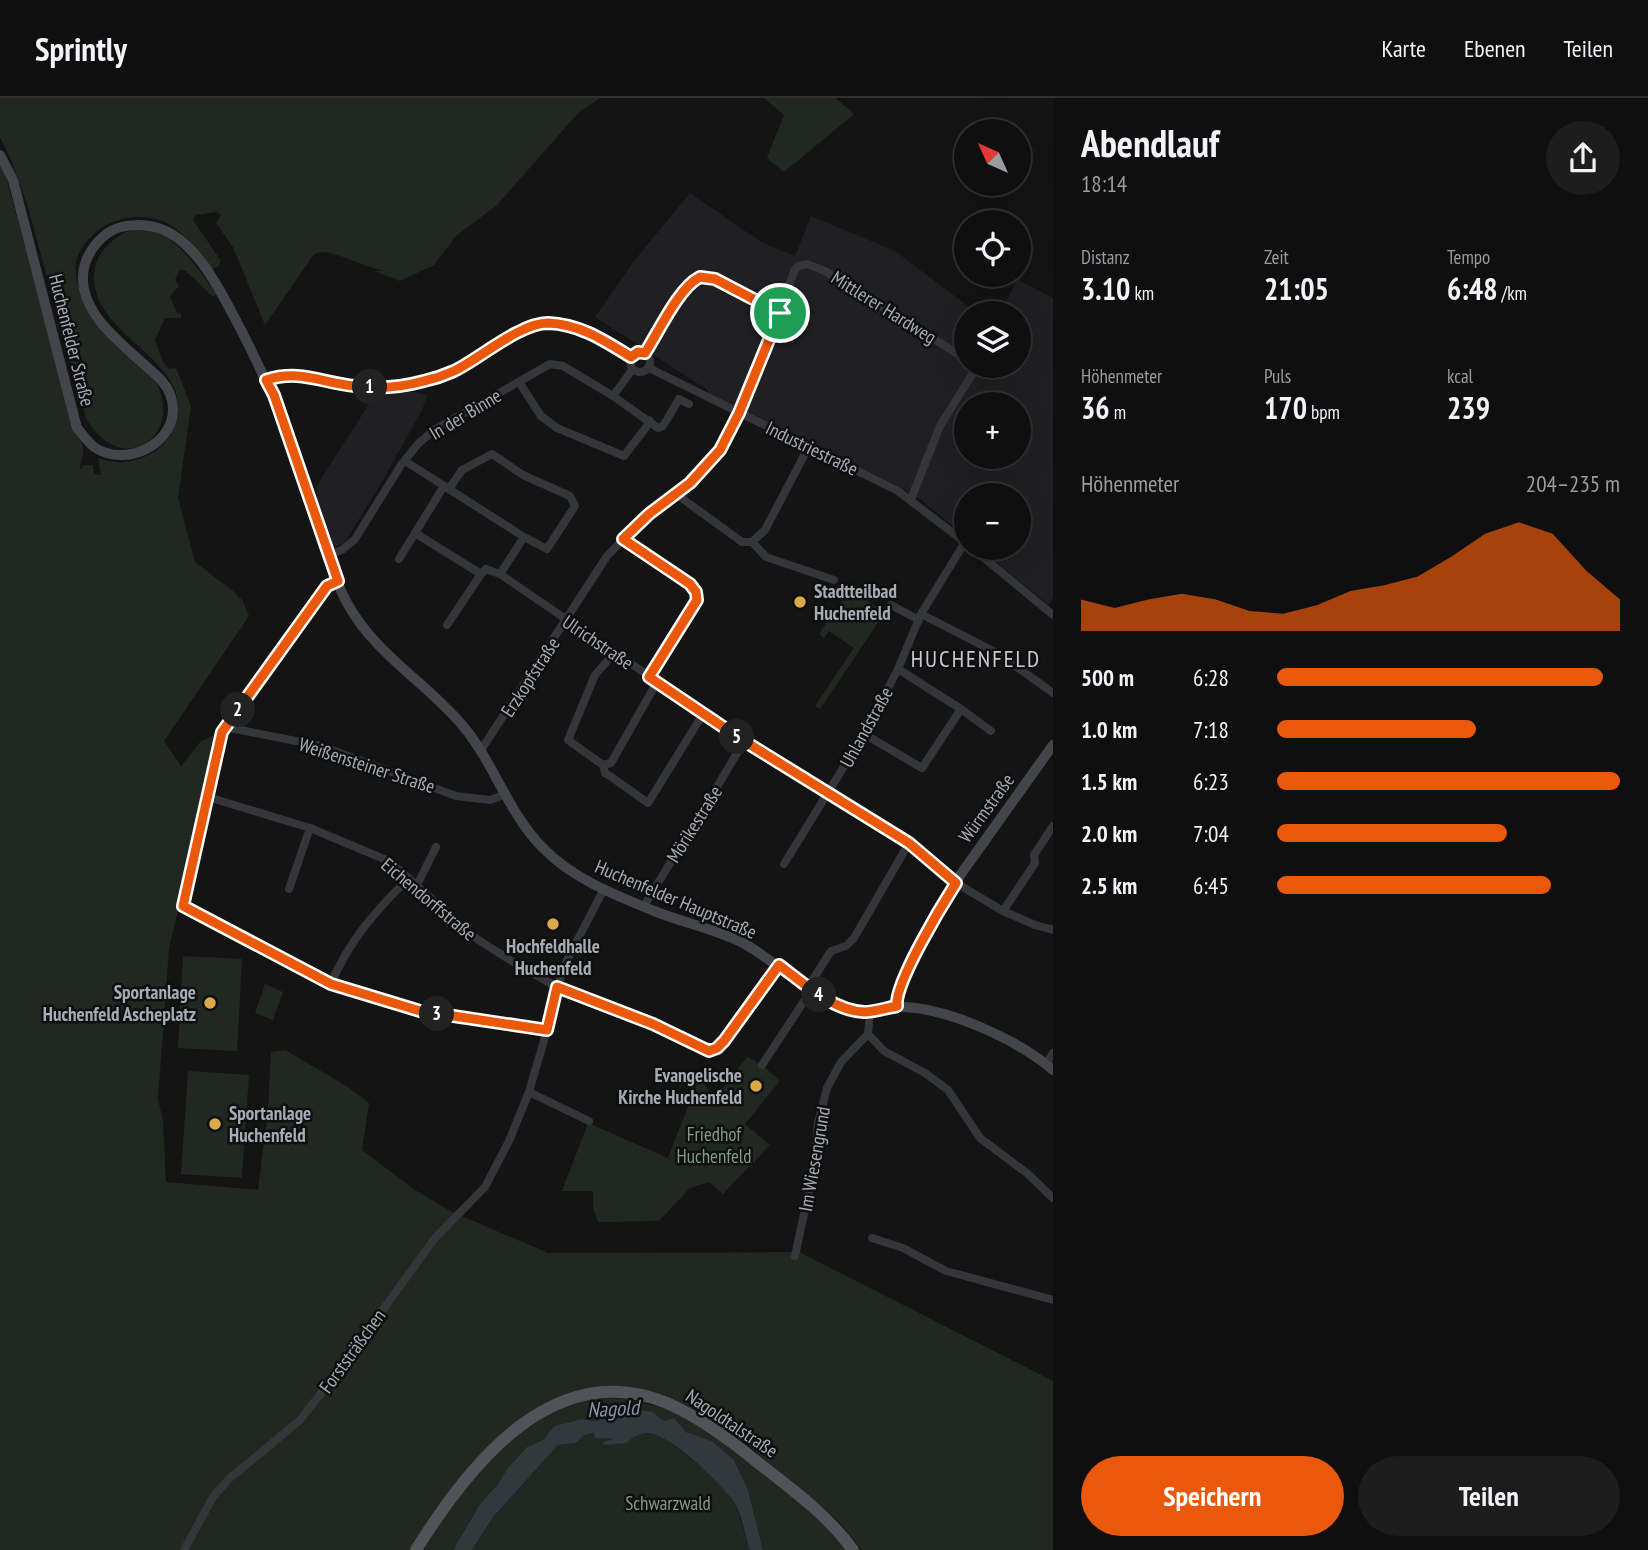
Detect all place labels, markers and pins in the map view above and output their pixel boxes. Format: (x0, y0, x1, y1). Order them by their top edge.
pin (750, 283, 810, 343)
pin: 1 (352, 370, 388, 404)
place label: Stadtteilbad Huchenfeld (814, 579, 897, 625)
marker: Stadtteilbad Huchenfeld (792, 594, 808, 610)
pin: 2 (220, 692, 256, 728)
pin: 5 (720, 720, 754, 754)
marker: Hochfeldhalle Huchenfeld (545, 916, 561, 932)
place label: Hochfeldhalle Huchenfeld (506, 934, 600, 980)
pin: 4 (802, 978, 836, 1012)
place label: Sportanlage Huchenfeld Ascheplatz (43, 980, 196, 1026)
marker: Sportanlage Huchenfeld Ascheplatz (202, 995, 218, 1011)
pin: 3 (420, 996, 454, 1032)
place label: Evangelische Kirche Huchenfeld (618, 1063, 742, 1109)
marker: Evangelische Kirche Huchenfeld (748, 1078, 764, 1094)
place label: Sportanlage Huchenfeld (229, 1101, 311, 1147)
marker: Sportanlage Huchenfeld (207, 1116, 223, 1132)

